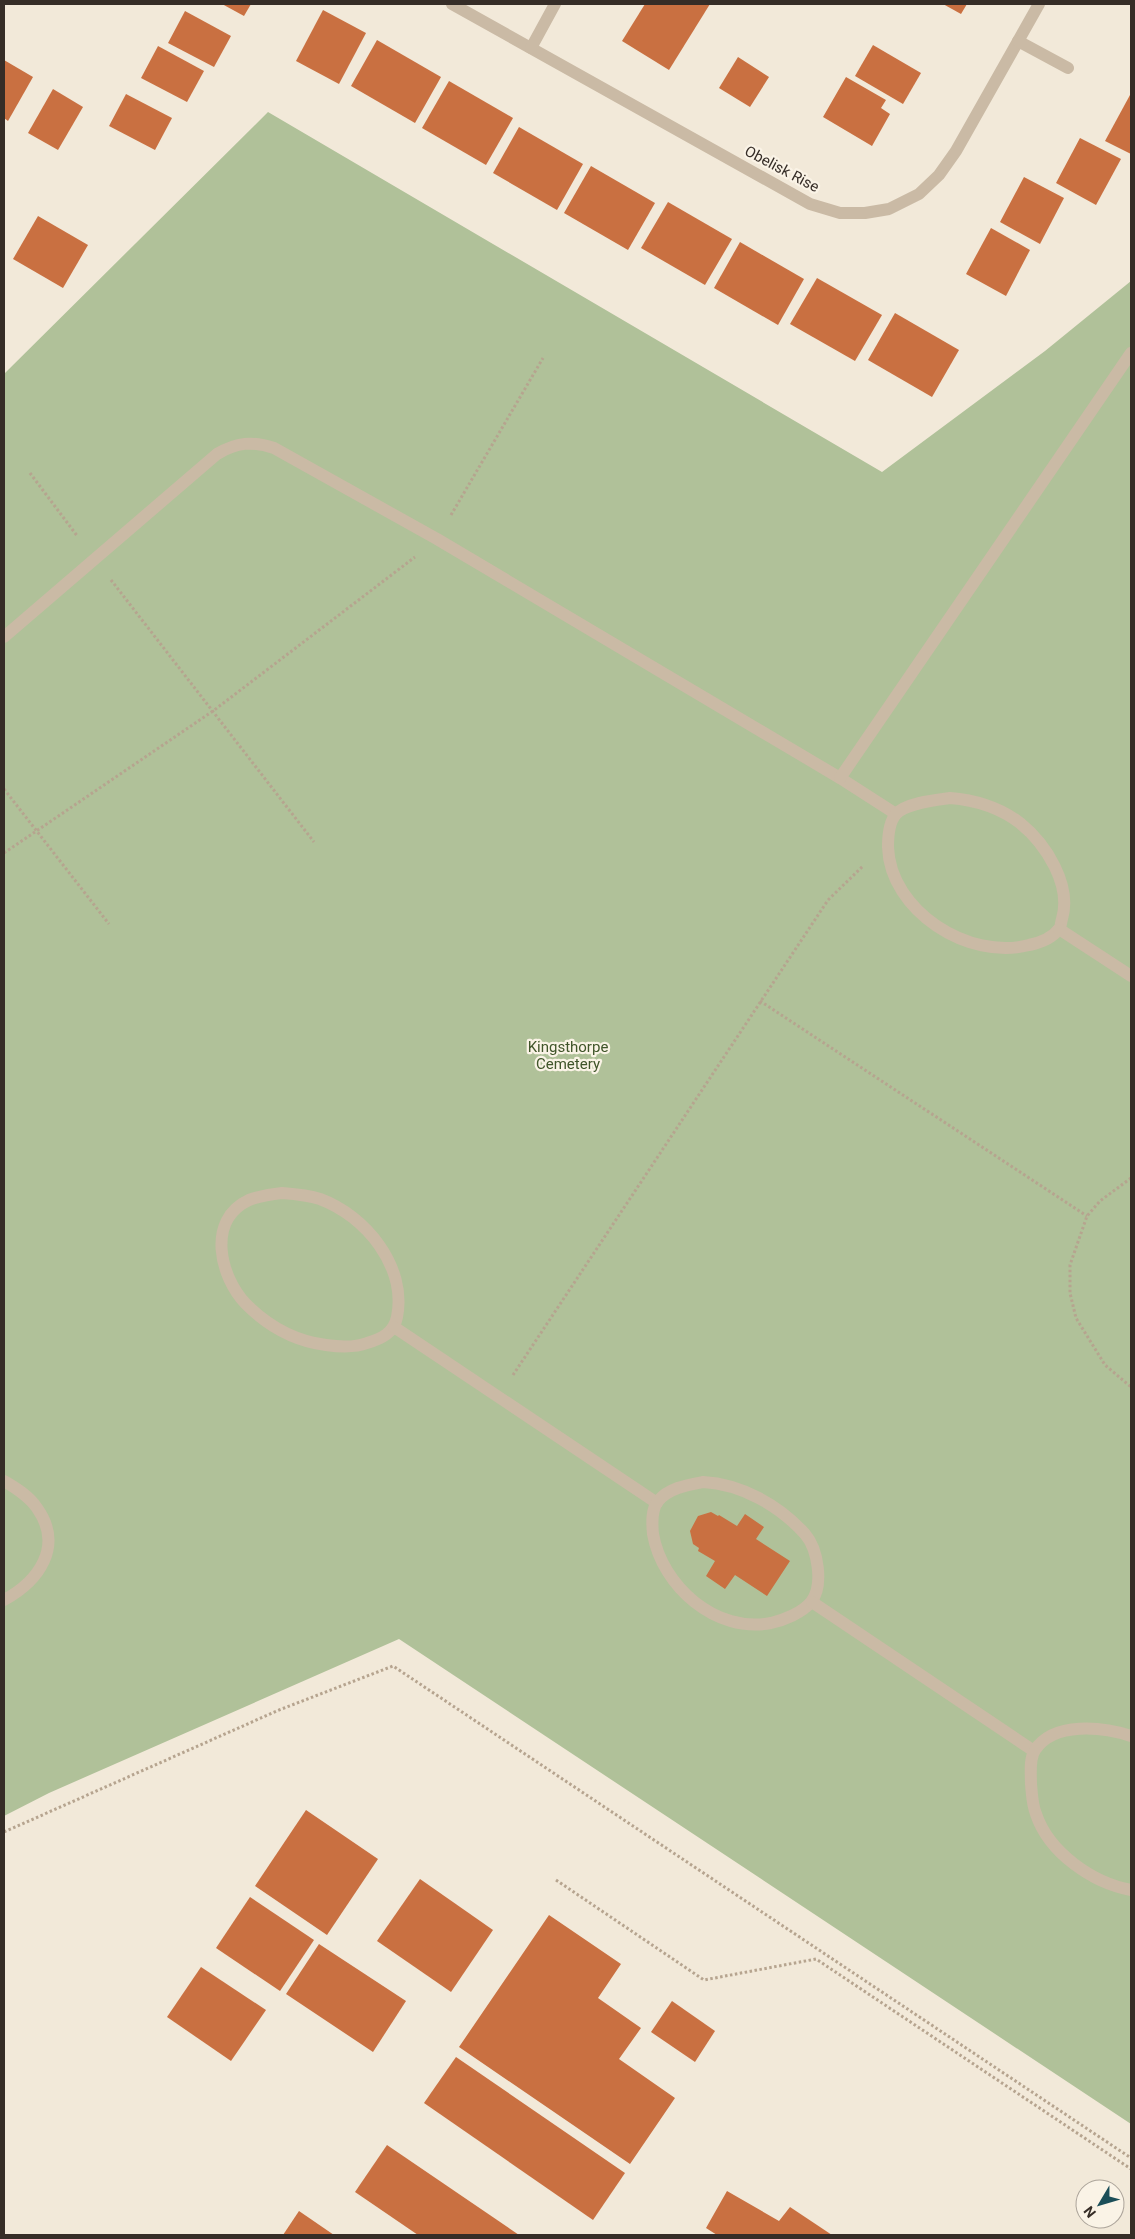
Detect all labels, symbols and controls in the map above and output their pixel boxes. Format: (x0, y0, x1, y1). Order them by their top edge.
street label: Obelisk Rise (742, 142, 822, 196)
park label: Kingsthorpe Cemetery (528, 1038, 608, 1073)
north arrow (1075, 2179, 1125, 2229)
text: N (1080, 2203, 1099, 2221)

